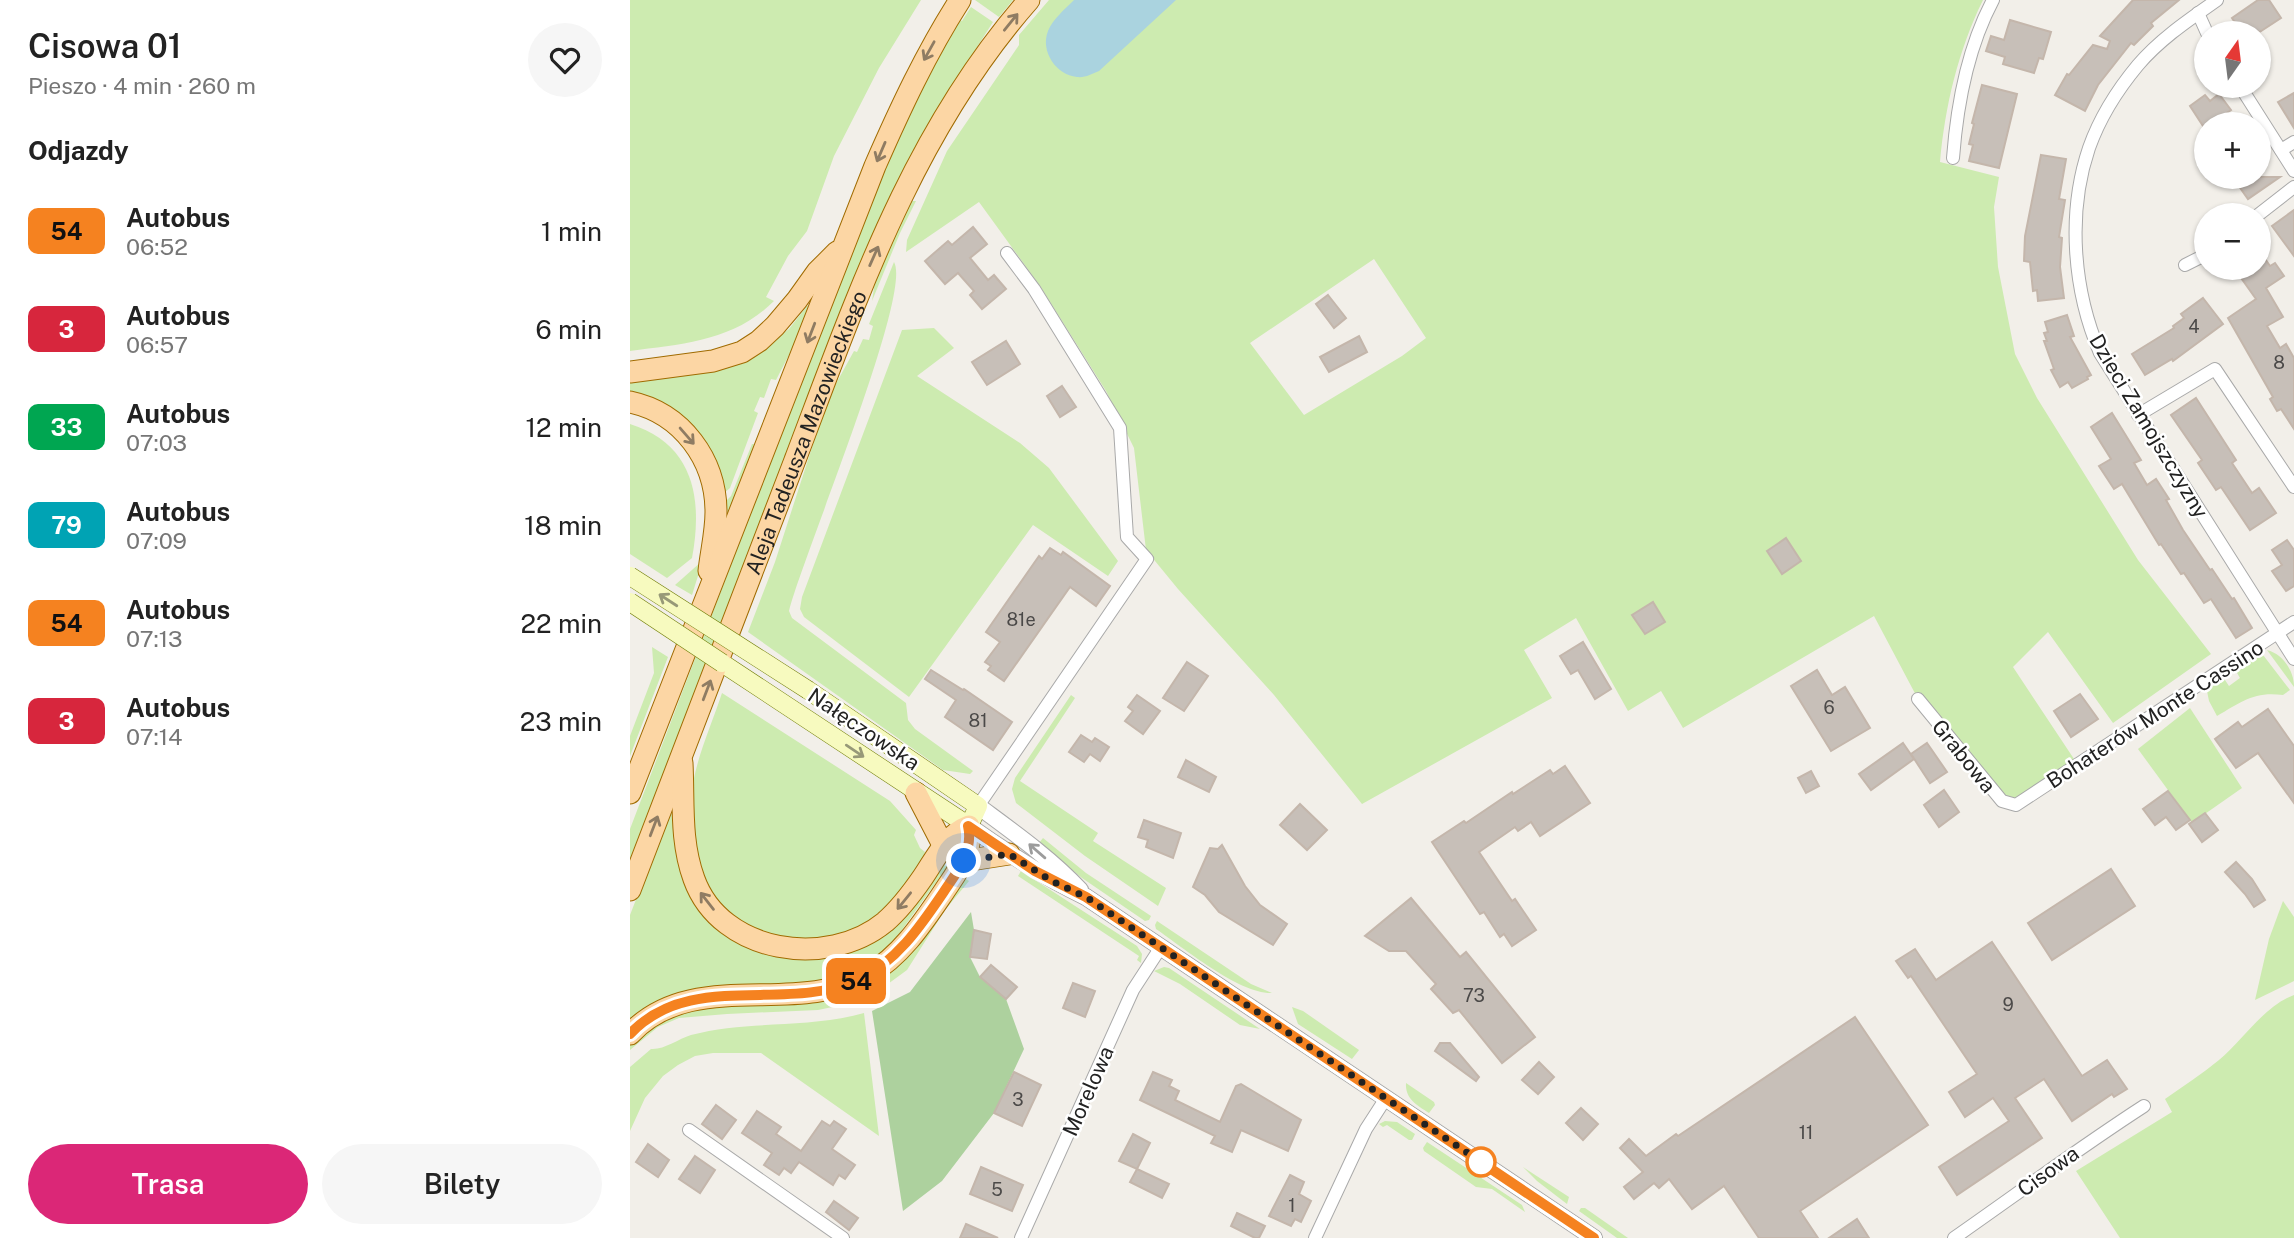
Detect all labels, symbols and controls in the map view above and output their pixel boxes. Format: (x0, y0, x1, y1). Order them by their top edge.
one-way arrow (1003, 13, 1018, 31)
north arrow (2194, 21, 2272, 98)
map controls (2194, 21, 2271, 280)
button: heart (528, 23, 602, 97)
text: Cisowa 01 (28, 27, 181, 65)
one-way arrow (922, 41, 936, 61)
text: Pieszo · 4 min · 260 m (28, 72, 256, 99)
button: + (2194, 112, 2271, 189)
text: Odjazdy (28, 135, 129, 166)
one-way arrow (874, 141, 887, 162)
text: Autobus (126, 202, 230, 233)
button: − (2194, 203, 2271, 280)
text: 1 min (541, 216, 602, 247)
text: 54 (51, 217, 82, 245)
text: 06:52 (126, 233, 188, 260)
one-way arrow (869, 246, 882, 267)
street label: Aleja Tadeusza Mazowieckiego (740, 287, 871, 578)
text: Autobus (126, 300, 230, 331)
text: 6 min (535, 314, 602, 345)
text: 3 (59, 315, 74, 343)
house number: 4 (2188, 316, 2200, 337)
one-way arrow (803, 321, 816, 343)
street label: Dzieci Zamojszczyzny (2084, 330, 2214, 522)
text: 06:57 (126, 331, 188, 358)
house number: 8 (2273, 352, 2285, 373)
text: Autobus (126, 398, 230, 429)
text: 12 min (526, 412, 602, 443)
text: 33 (51, 413, 82, 441)
one-way arrow (679, 427, 696, 444)
text: 07:03 (126, 429, 187, 456)
text: Autobus (126, 496, 230, 527)
text: 18 min (524, 510, 602, 541)
text: 79 (51, 511, 82, 539)
text: 07:09 (126, 527, 187, 554)
one-way arrow (659, 593, 679, 607)
text: Autobus (126, 594, 230, 625)
text: 22 min (521, 608, 602, 639)
text: 54 (51, 609, 82, 637)
house number: 81e (1006, 609, 1036, 630)
text: 07:13 (126, 625, 183, 652)
street label: Bohaterów Monte Cassino (2042, 635, 2268, 793)
one-way arrow (701, 679, 714, 701)
street label: Nałęczowska (804, 683, 924, 775)
text: Autobus (126, 692, 230, 723)
house number: 6 (1823, 697, 1835, 718)
text: 23 min (520, 706, 602, 737)
text: 3 (59, 707, 74, 735)
house number: 81 (969, 710, 987, 731)
street label: Grabowa (1927, 714, 2001, 798)
text: 07:14 (126, 723, 182, 750)
one-way arrow (845, 744, 864, 759)
one-way arrow (649, 815, 662, 837)
your location (946, 843, 981, 878)
one-way arrow (1028, 843, 1046, 859)
one-way arrow (896, 892, 911, 910)
one-way arrow (700, 893, 715, 911)
line badge: 54 (824, 958, 888, 1004)
text: 54 (840, 967, 872, 995)
house number: 73 (1463, 985, 1485, 1006)
house number: 9 (2002, 994, 2014, 1015)
street label: Morelowa (1057, 1042, 1119, 1140)
house number: 3 (1012, 1089, 1024, 1110)
house number: 11 (1799, 1122, 1813, 1143)
street label: Cisowa (2012, 1140, 2084, 1202)
button: Trasa (28, 1144, 308, 1224)
button: Bilety (322, 1144, 602, 1224)
unlabelled marker (1466, 1147, 1496, 1177)
house number: 5 (991, 1179, 1003, 1200)
house number: 1 (1288, 1195, 1296, 1216)

